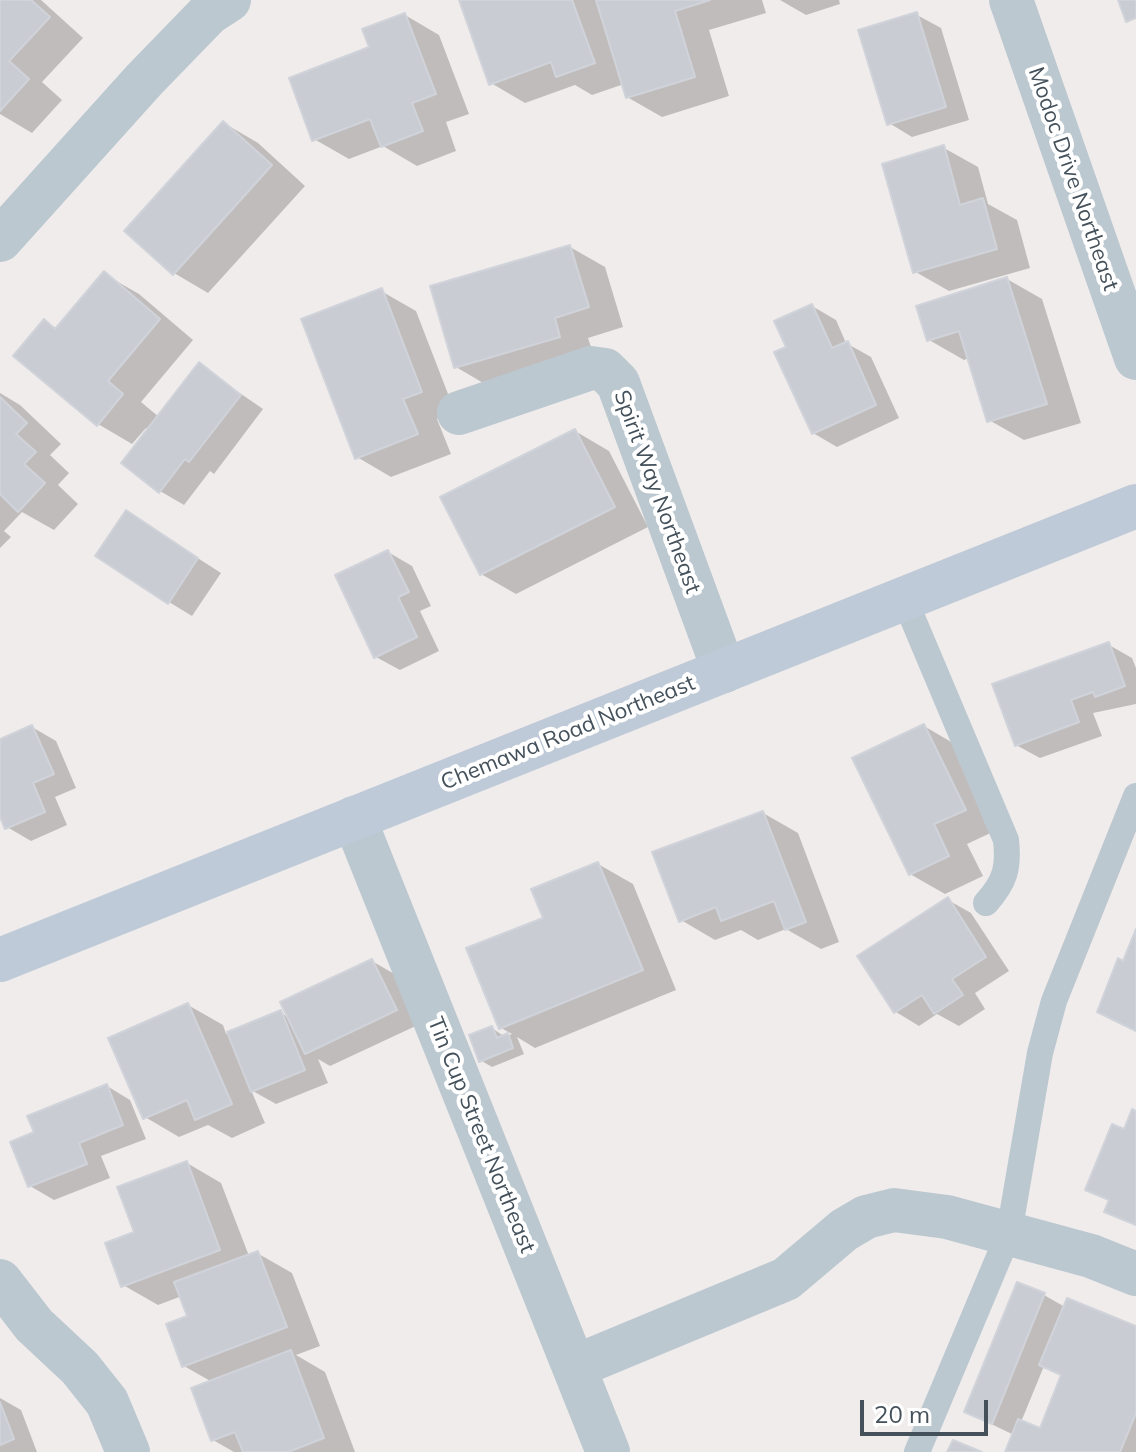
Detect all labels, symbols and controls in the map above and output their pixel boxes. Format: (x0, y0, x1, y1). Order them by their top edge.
street label: Modoc Drive Northeast (1022, 64, 1124, 294)
street label: Spirit Way Northeast (608, 387, 706, 597)
street label: Chemawa Road Northeast (437, 670, 699, 796)
street label: Tin Cup Street Northeast (422, 1013, 540, 1257)
scale bar (864, 1384, 992, 1434)
text: 20 m (874, 1399, 930, 1429)

